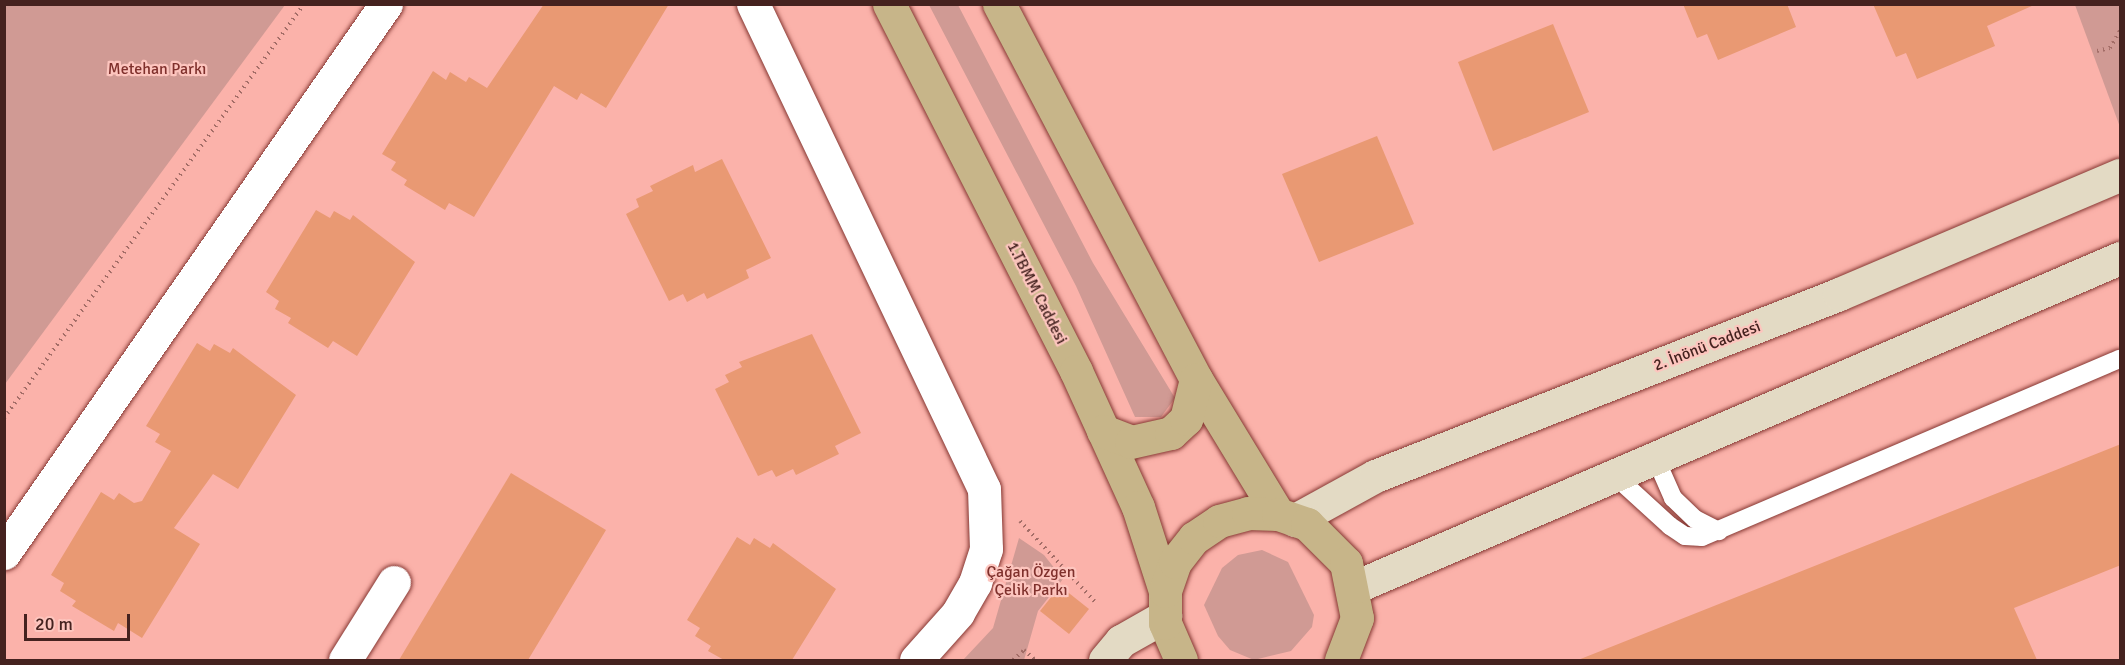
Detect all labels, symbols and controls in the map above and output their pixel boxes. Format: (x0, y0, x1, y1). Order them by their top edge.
park label: Metehan Parkı (108, 59, 206, 79)
street label: 1.TBMM Caddesi (1003, 239, 1071, 347)
street label: 2. İnönü Caddesi (1651, 317, 1763, 375)
park label: Çağan Özgen Çelik Parkı (987, 562, 1075, 600)
scale bar (27, 602, 134, 640)
text: 20 m (35, 613, 73, 635)

